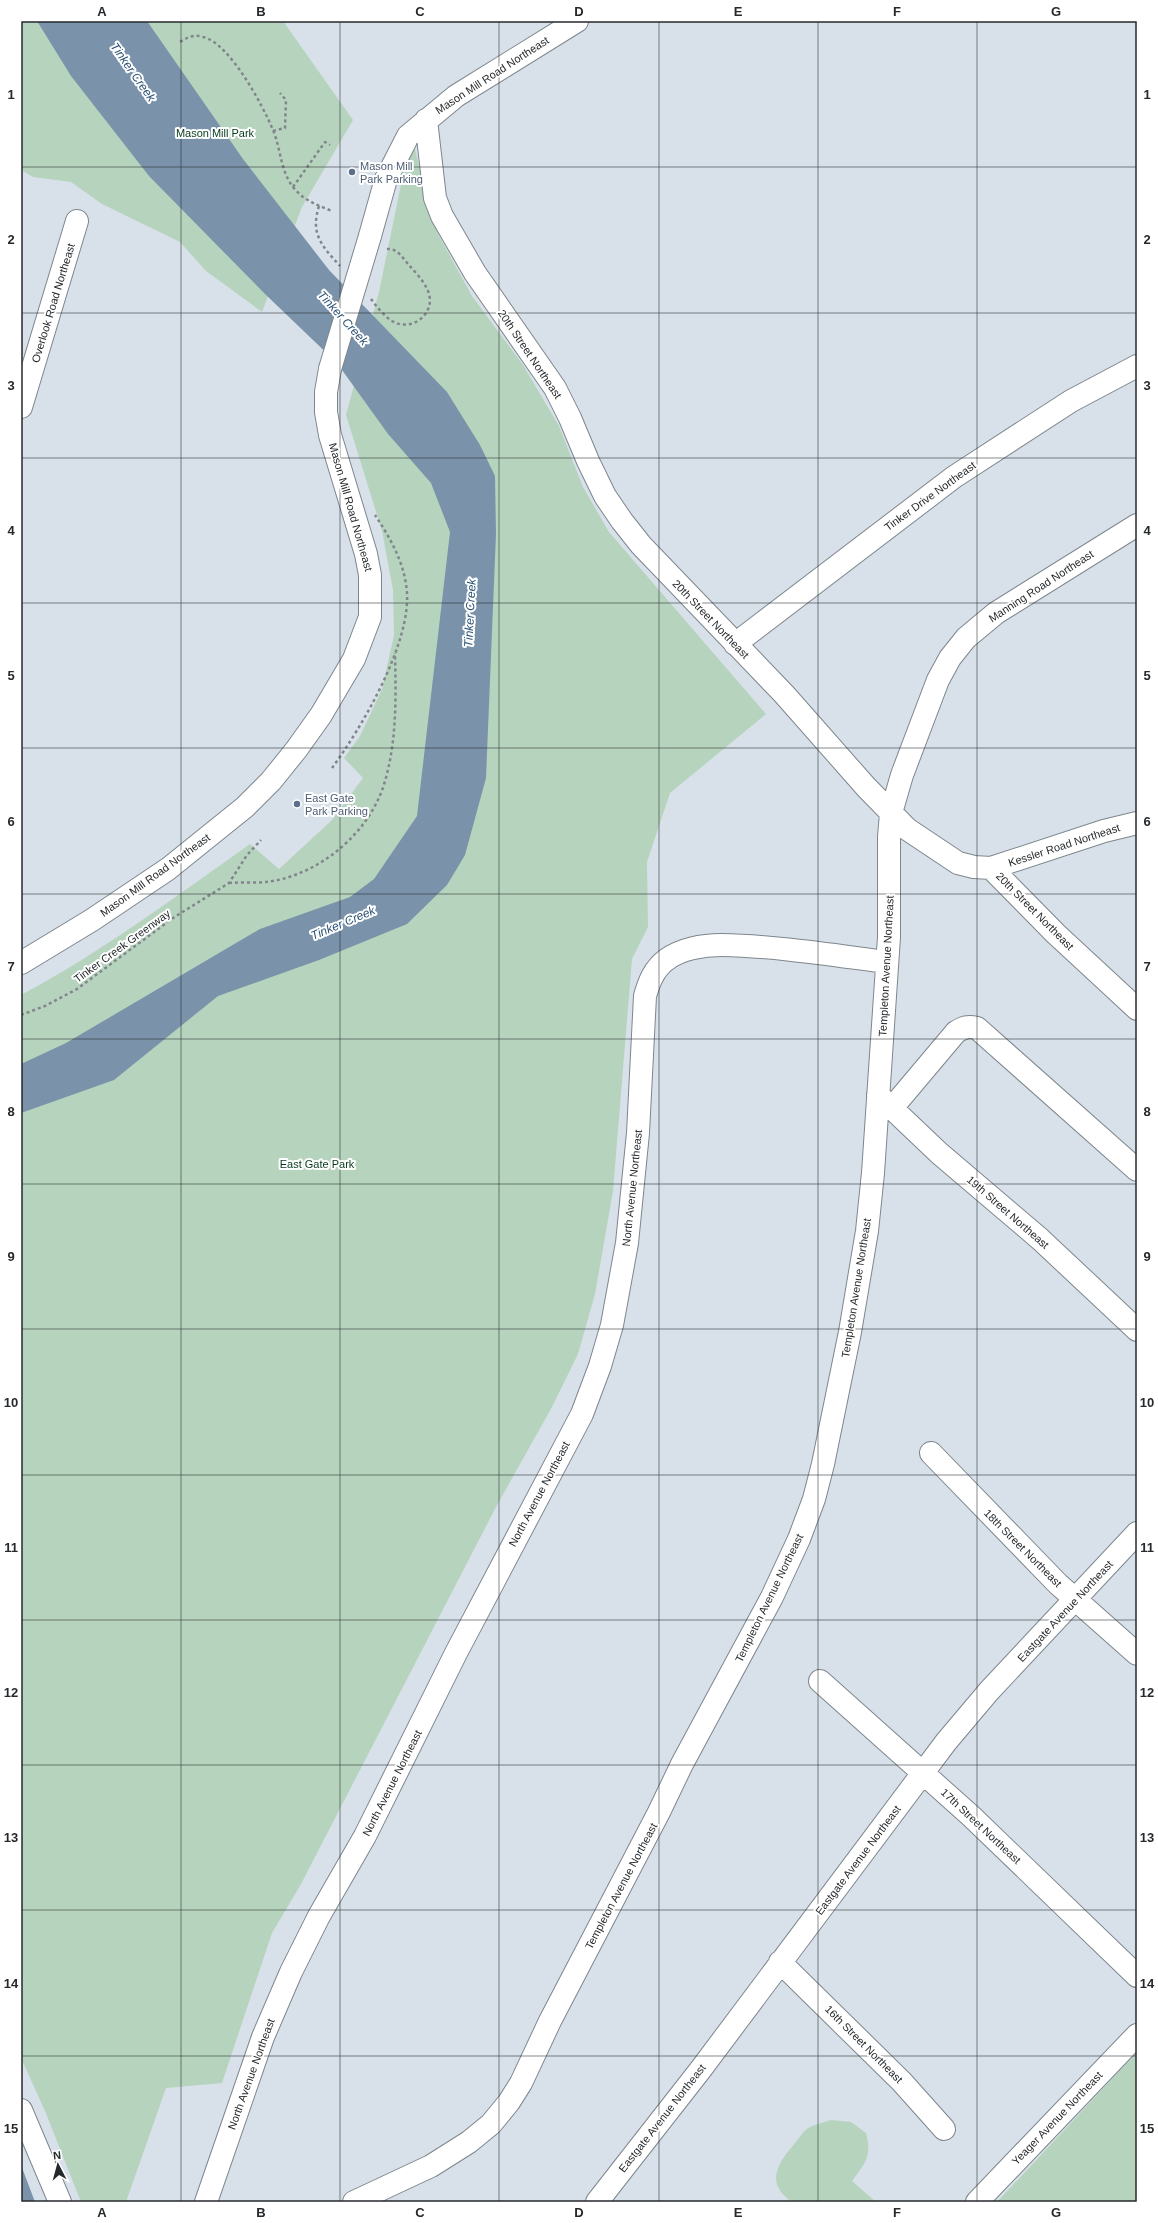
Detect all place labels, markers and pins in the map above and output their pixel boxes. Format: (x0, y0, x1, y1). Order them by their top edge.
place label: Mason Mill Park Parking (360, 160, 423, 185)
marker: Mason Mill Park Parking (347, 167, 357, 177)
place label: East Gate Park Parking (305, 792, 368, 817)
marker: East Gate Park Parking (292, 799, 302, 809)

